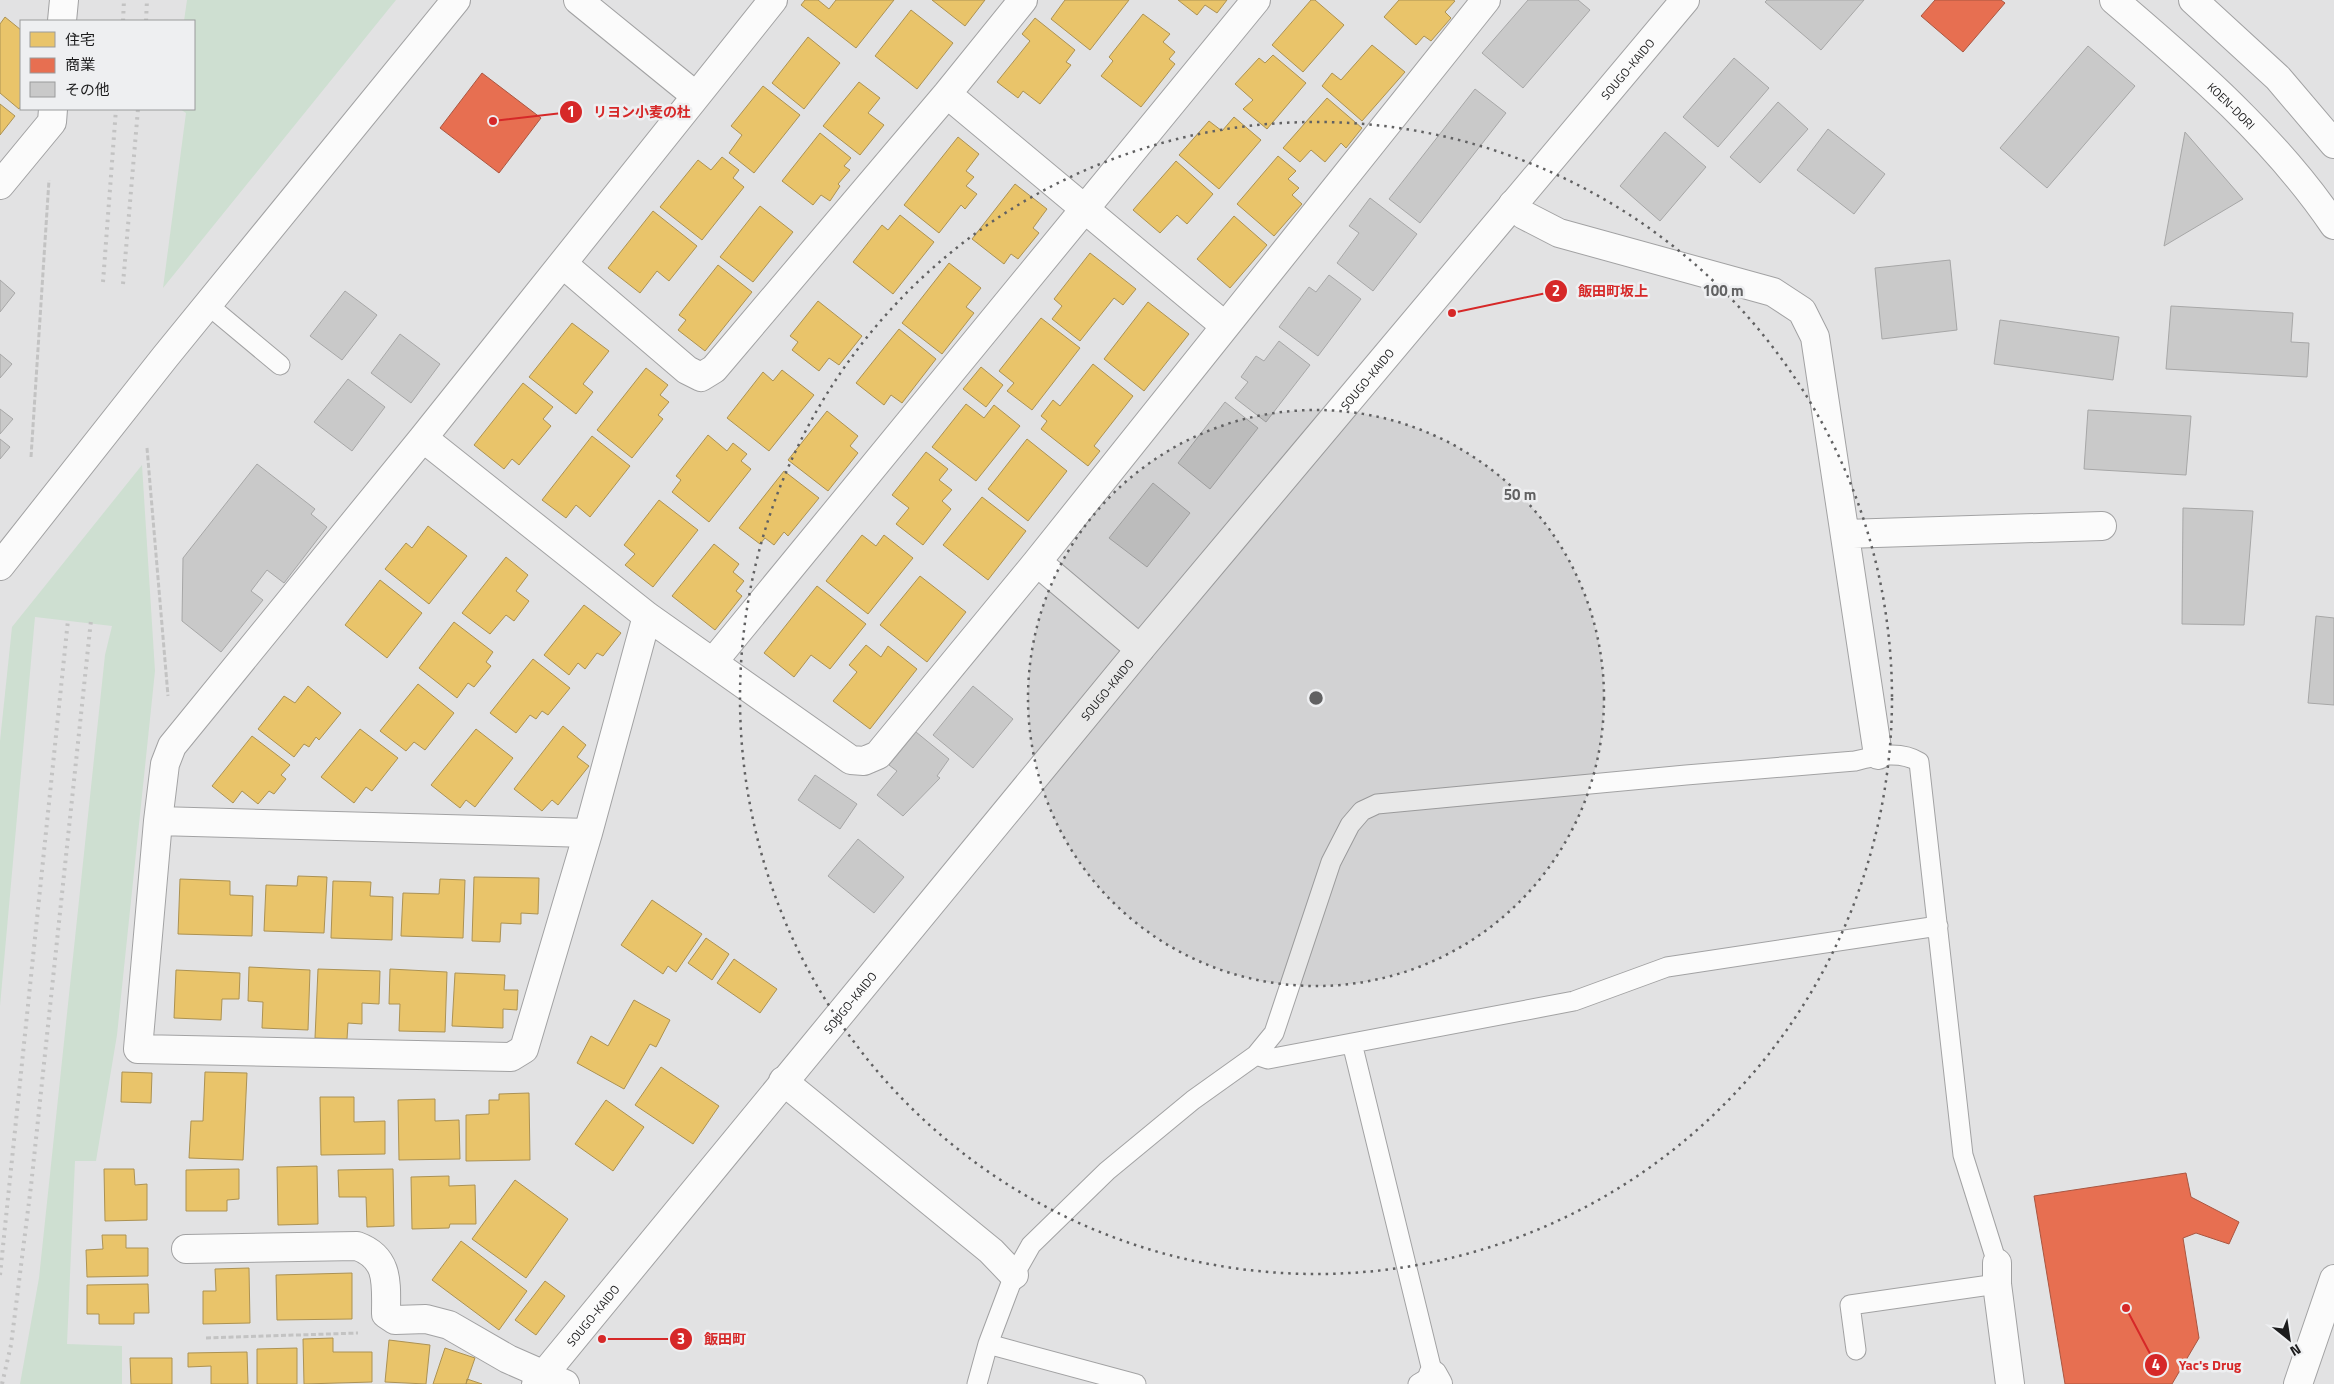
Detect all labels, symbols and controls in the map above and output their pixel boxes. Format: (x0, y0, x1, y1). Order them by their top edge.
legend (20, 20, 195, 110)
text: 住宅 (65, 28, 95, 51)
street label: SOUGO-KAIDO (1596, 34, 1659, 104)
text: 商業 (65, 53, 95, 76)
street label: KOEN-DORI (2203, 77, 2260, 133)
text: その他 (65, 78, 110, 101)
callout: リヨン小麦の杜 (558, 97, 701, 126)
text: 1 (567, 100, 575, 123)
text: リヨン小麦の杜 (593, 101, 691, 122)
callout: 飯田町坂上 (1543, 276, 1658, 305)
text: 2 (1552, 279, 1560, 302)
text: 100 m (1702, 279, 1744, 302)
text: 飯田町坂上 (1578, 280, 1648, 301)
street label: SOUGO-KAIDO (1335, 344, 1398, 414)
text: 50 m (1504, 483, 1536, 506)
street label: SOUGO-KAIDO (1076, 654, 1138, 725)
centre of rings (1307, 689, 1325, 707)
street label: SOUGO-KAIDO (818, 967, 881, 1037)
street label: SOUGO-KAIDO (561, 1280, 624, 1350)
north arrow (2264, 1314, 2314, 1364)
callout: 飯田町 (669, 1324, 756, 1353)
text: 3 (677, 1327, 685, 1350)
text: 飯田町 (704, 1328, 746, 1349)
text: N (2286, 1339, 2305, 1362)
callout: Yac's Drug (2144, 1350, 2251, 1379)
text: 4 (2152, 1353, 2160, 1376)
text: Yac's Drug (2179, 1354, 2242, 1375)

